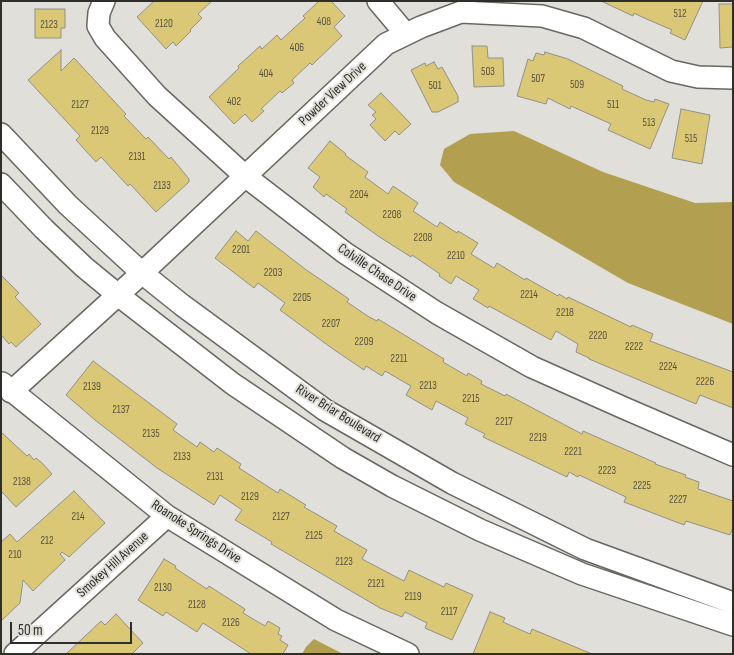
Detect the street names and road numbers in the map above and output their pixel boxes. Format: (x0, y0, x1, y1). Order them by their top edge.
street label: Powder View Drive (296, 58, 370, 130)
street label: Colville Chase Drive (334, 240, 420, 306)
street label: River Briar Boulevard (292, 381, 384, 447)
street label: Roanoke Springs Drive (148, 497, 244, 567)
street label: Smokey Hill Avenue (74, 528, 152, 602)

